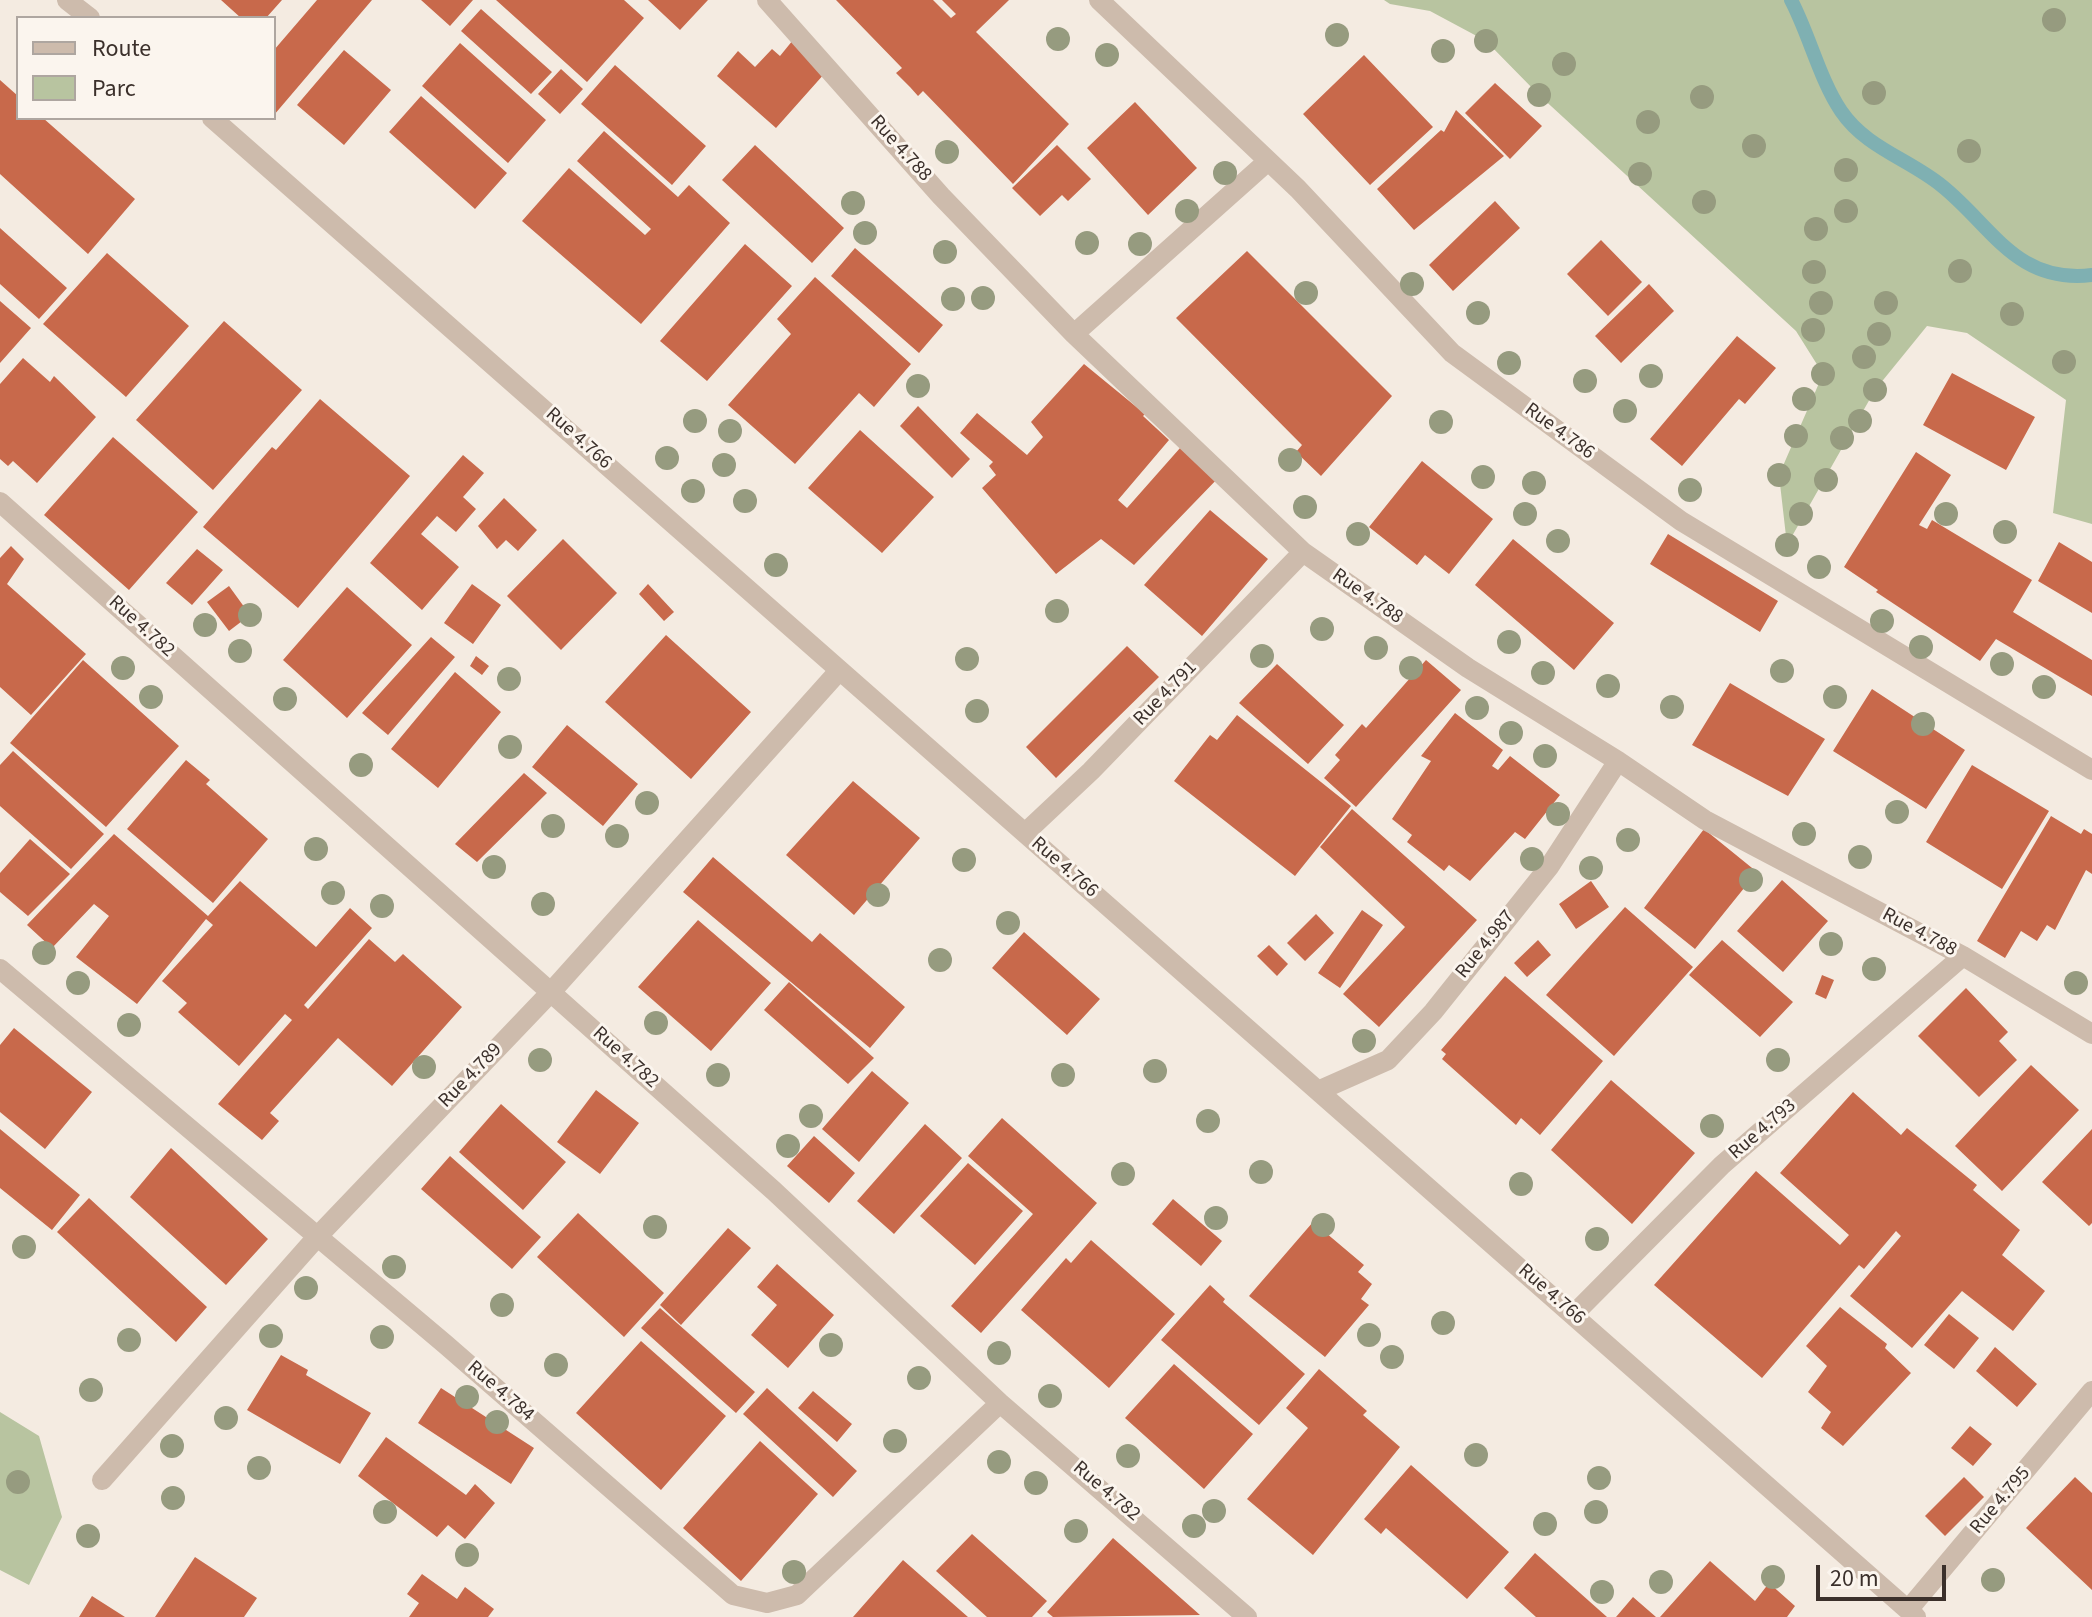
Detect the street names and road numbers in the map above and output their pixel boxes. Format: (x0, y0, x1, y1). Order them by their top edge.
street label: Rue 4.788 (864, 111, 936, 187)
street label: Rue 4.786 (1519, 399, 1599, 465)
street label: Rue 4.766 (540, 403, 616, 475)
street label: Rue 4.788 (1327, 564, 1407, 630)
street label: Rue 4.782 (103, 591, 179, 663)
street label: Rue 4.791 (1129, 657, 1203, 731)
street label: Rue 4.766 (1026, 832, 1102, 904)
street label: Rue 4.788 (1878, 903, 1960, 963)
street label: Rue 4.987 (1451, 906, 1521, 984)
street label: Rue 4.782 (587, 1022, 663, 1094)
street label: Rue 4.789 (434, 1039, 508, 1113)
street label: Rue 4.793 (1725, 1094, 1801, 1166)
street label: Rue 4.766 (1513, 1259, 1589, 1331)
street label: Rue 4.784 (462, 1356, 538, 1428)
street label: Rue 4.782 (1067, 1457, 1145, 1527)
street label: Rue 4.795 (1966, 1462, 2036, 1540)

